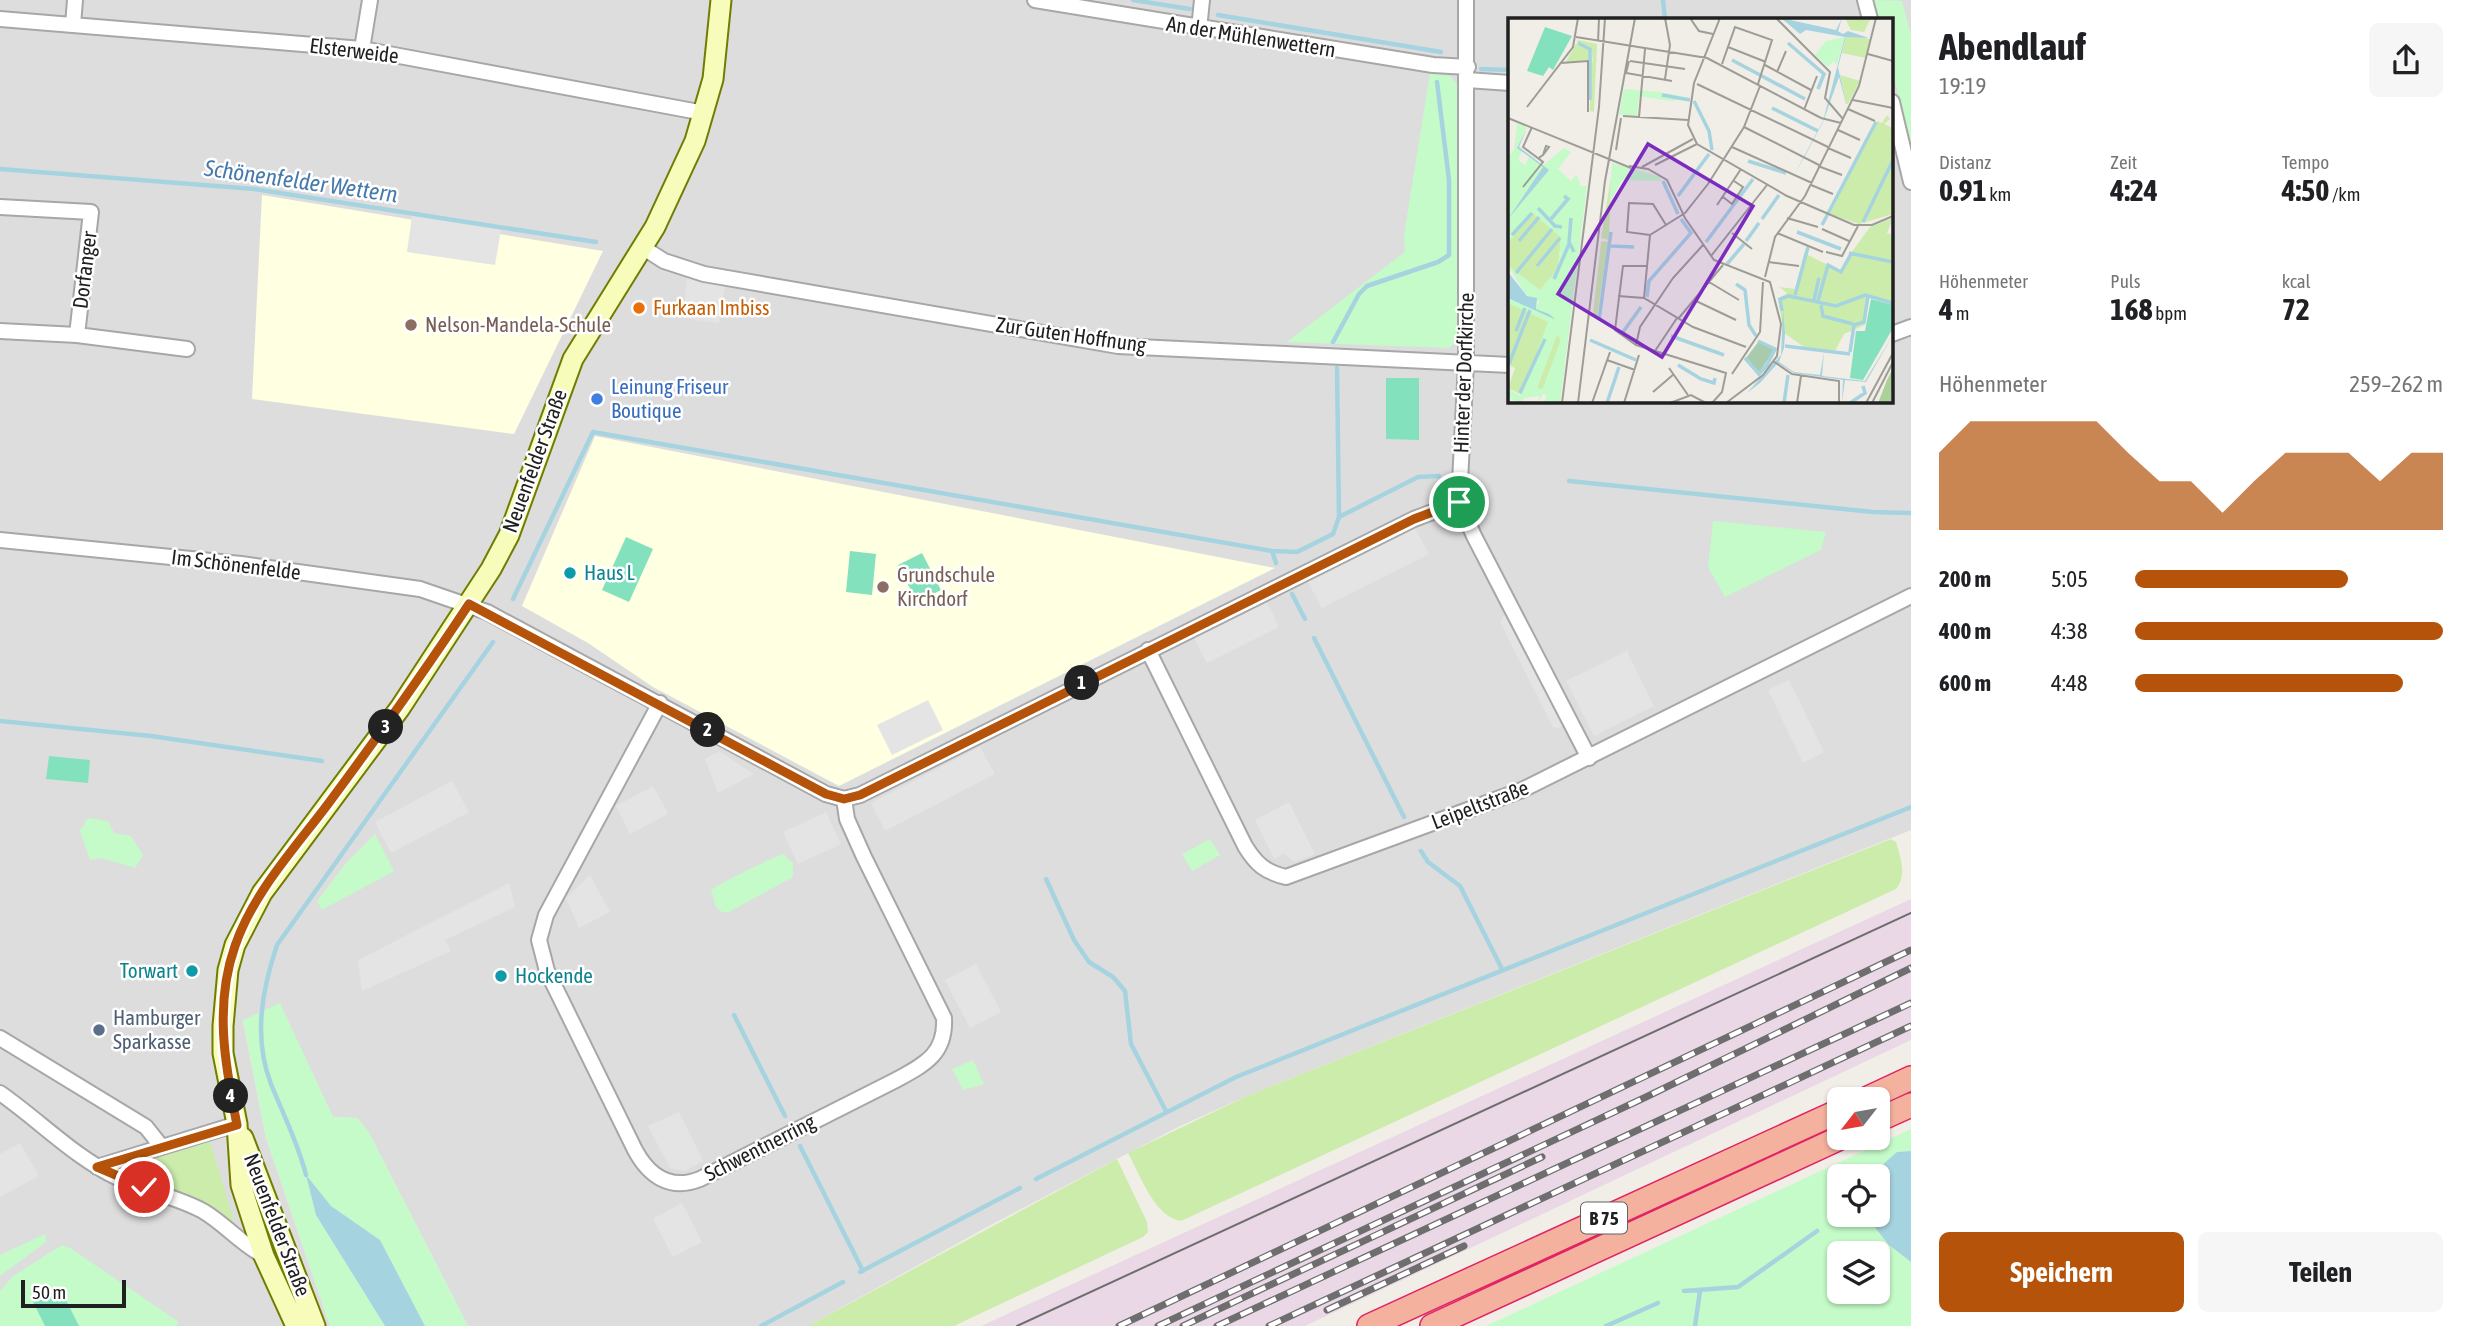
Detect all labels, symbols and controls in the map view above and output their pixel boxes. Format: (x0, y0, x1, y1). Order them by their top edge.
street label: An der Mühlenwettern (1165, 11, 1338, 61)
inset map (1508, 18, 1894, 402)
button: share (2369, 23, 2443, 97)
text: Abendlauf (1939, 25, 2086, 68)
street label: Elsterweide (308, 33, 400, 67)
text: 19:19 (1939, 73, 1986, 99)
text: Distanz (1939, 151, 1991, 173)
text: Zeit (2110, 151, 2137, 173)
text: Tempo (2282, 151, 2329, 173)
water label: Schönenfelder Wettern (202, 154, 399, 207)
text: 0.91 (1939, 173, 1987, 207)
text: 4:24 (2110, 173, 2158, 207)
text: 4:50 (2282, 173, 2329, 207)
text: km (1987, 183, 2011, 205)
text: /km (2329, 183, 2360, 205)
street label: Dorfanger (67, 229, 101, 310)
text: Höhenmeter (1939, 270, 2028, 292)
text: Puls (2110, 270, 2141, 292)
text: kcal (2282, 270, 2311, 292)
street label: Hinter der Dorfkirche (1448, 292, 1478, 454)
text: 4 (1939, 292, 1953, 326)
text: 168 (2110, 292, 2153, 326)
text: 72 (2282, 292, 2310, 326)
place label: Furkaan Imbiss (653, 295, 770, 319)
marker: Furkaan Imbiss (631, 300, 647, 316)
text: m (1953, 302, 1969, 324)
text: bpm (2153, 302, 2187, 324)
place label: Nelson-Mandela-Schule (425, 312, 611, 336)
street label: Zur Guten Hoffnung (995, 312, 1148, 356)
marker: Nelson-Mandela-Schule (403, 317, 419, 333)
text: Höhenmeter (1939, 371, 2047, 397)
text: 259–262 m (2349, 371, 2443, 397)
place label: Leinung Friseur Boutique (611, 374, 729, 422)
street label: Neuenfelder Straße (497, 386, 571, 536)
marker: Leinung Friseur Boutique (589, 391, 605, 407)
pin (1429, 472, 1489, 532)
icon: arrive (1440, 483, 1478, 521)
street label: Im Schönenfelde (170, 544, 302, 584)
place label: Haus L (584, 560, 635, 584)
place label: Grundschule Kirchdorf (897, 562, 995, 610)
marker: Haus L (562, 565, 578, 581)
text: 200 m (1939, 566, 1991, 592)
text: 5:05 (2051, 566, 2088, 592)
marker: Grundschule Kirchdorf (875, 579, 891, 595)
text: 400 m (1939, 618, 1991, 644)
text: 4:38 (2051, 618, 2088, 644)
pin: 1 (1064, 666, 1100, 700)
text: 600 m (1939, 670, 1991, 696)
text: 4:48 (2051, 670, 2088, 696)
text: 1 (1077, 671, 1086, 693)
pin: 3 (368, 710, 404, 744)
pin: 2 (690, 712, 726, 748)
text: 3 (381, 715, 390, 737)
text: 2 (703, 718, 712, 740)
street label: Leipeltstraße (1428, 775, 1532, 834)
place label: Torwart (120, 958, 178, 982)
marker: Torwart (184, 963, 200, 979)
place label: Hockende (515, 963, 593, 987)
marker: Hockende (493, 968, 509, 984)
place label: Hamburger Sparkasse (113, 1005, 201, 1053)
marker: Hamburger Sparkasse (91, 1022, 107, 1038)
pin: 4 (214, 1078, 248, 1114)
text: 4 (226, 1084, 235, 1106)
north arrow (1827, 1087, 1890, 1150)
map controls (1827, 1087, 1890, 1304)
street label: Schwentnerring (700, 1109, 819, 1185)
street label: Neuenfelder Straße (240, 1150, 316, 1299)
pin (114, 1157, 174, 1217)
button: locate (1827, 1164, 1890, 1227)
icon: check (125, 1168, 163, 1206)
road number: B 75 (1581, 1202, 1627, 1234)
button: Speichern (1939, 1232, 2184, 1312)
button: Teilen (2198, 1232, 2443, 1312)
button: layers (1827, 1241, 1890, 1304)
scale bar (21, 1277, 126, 1309)
text: 50 m (32, 1281, 66, 1303)

